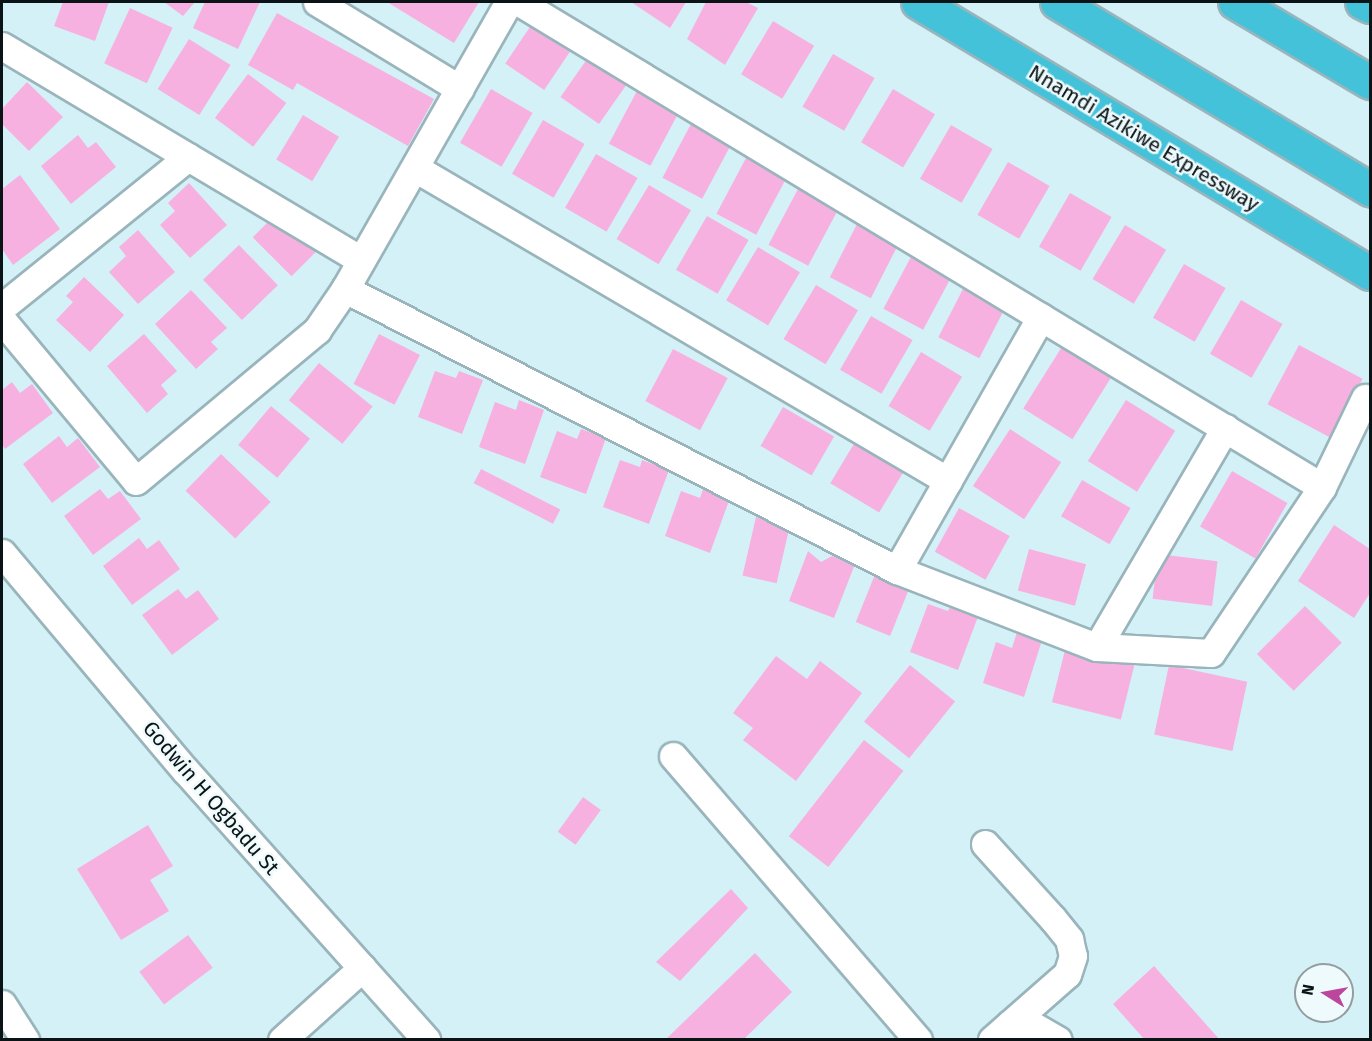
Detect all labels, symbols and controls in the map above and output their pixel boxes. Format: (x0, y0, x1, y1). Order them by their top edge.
street label: Nnamdi Azikiwe Expressway (1024, 59, 1264, 217)
street label: Godwin H Ogbadu St (137, 716, 285, 880)
north arrow (1294, 963, 1354, 1023)
text: N (1297, 983, 1318, 997)

